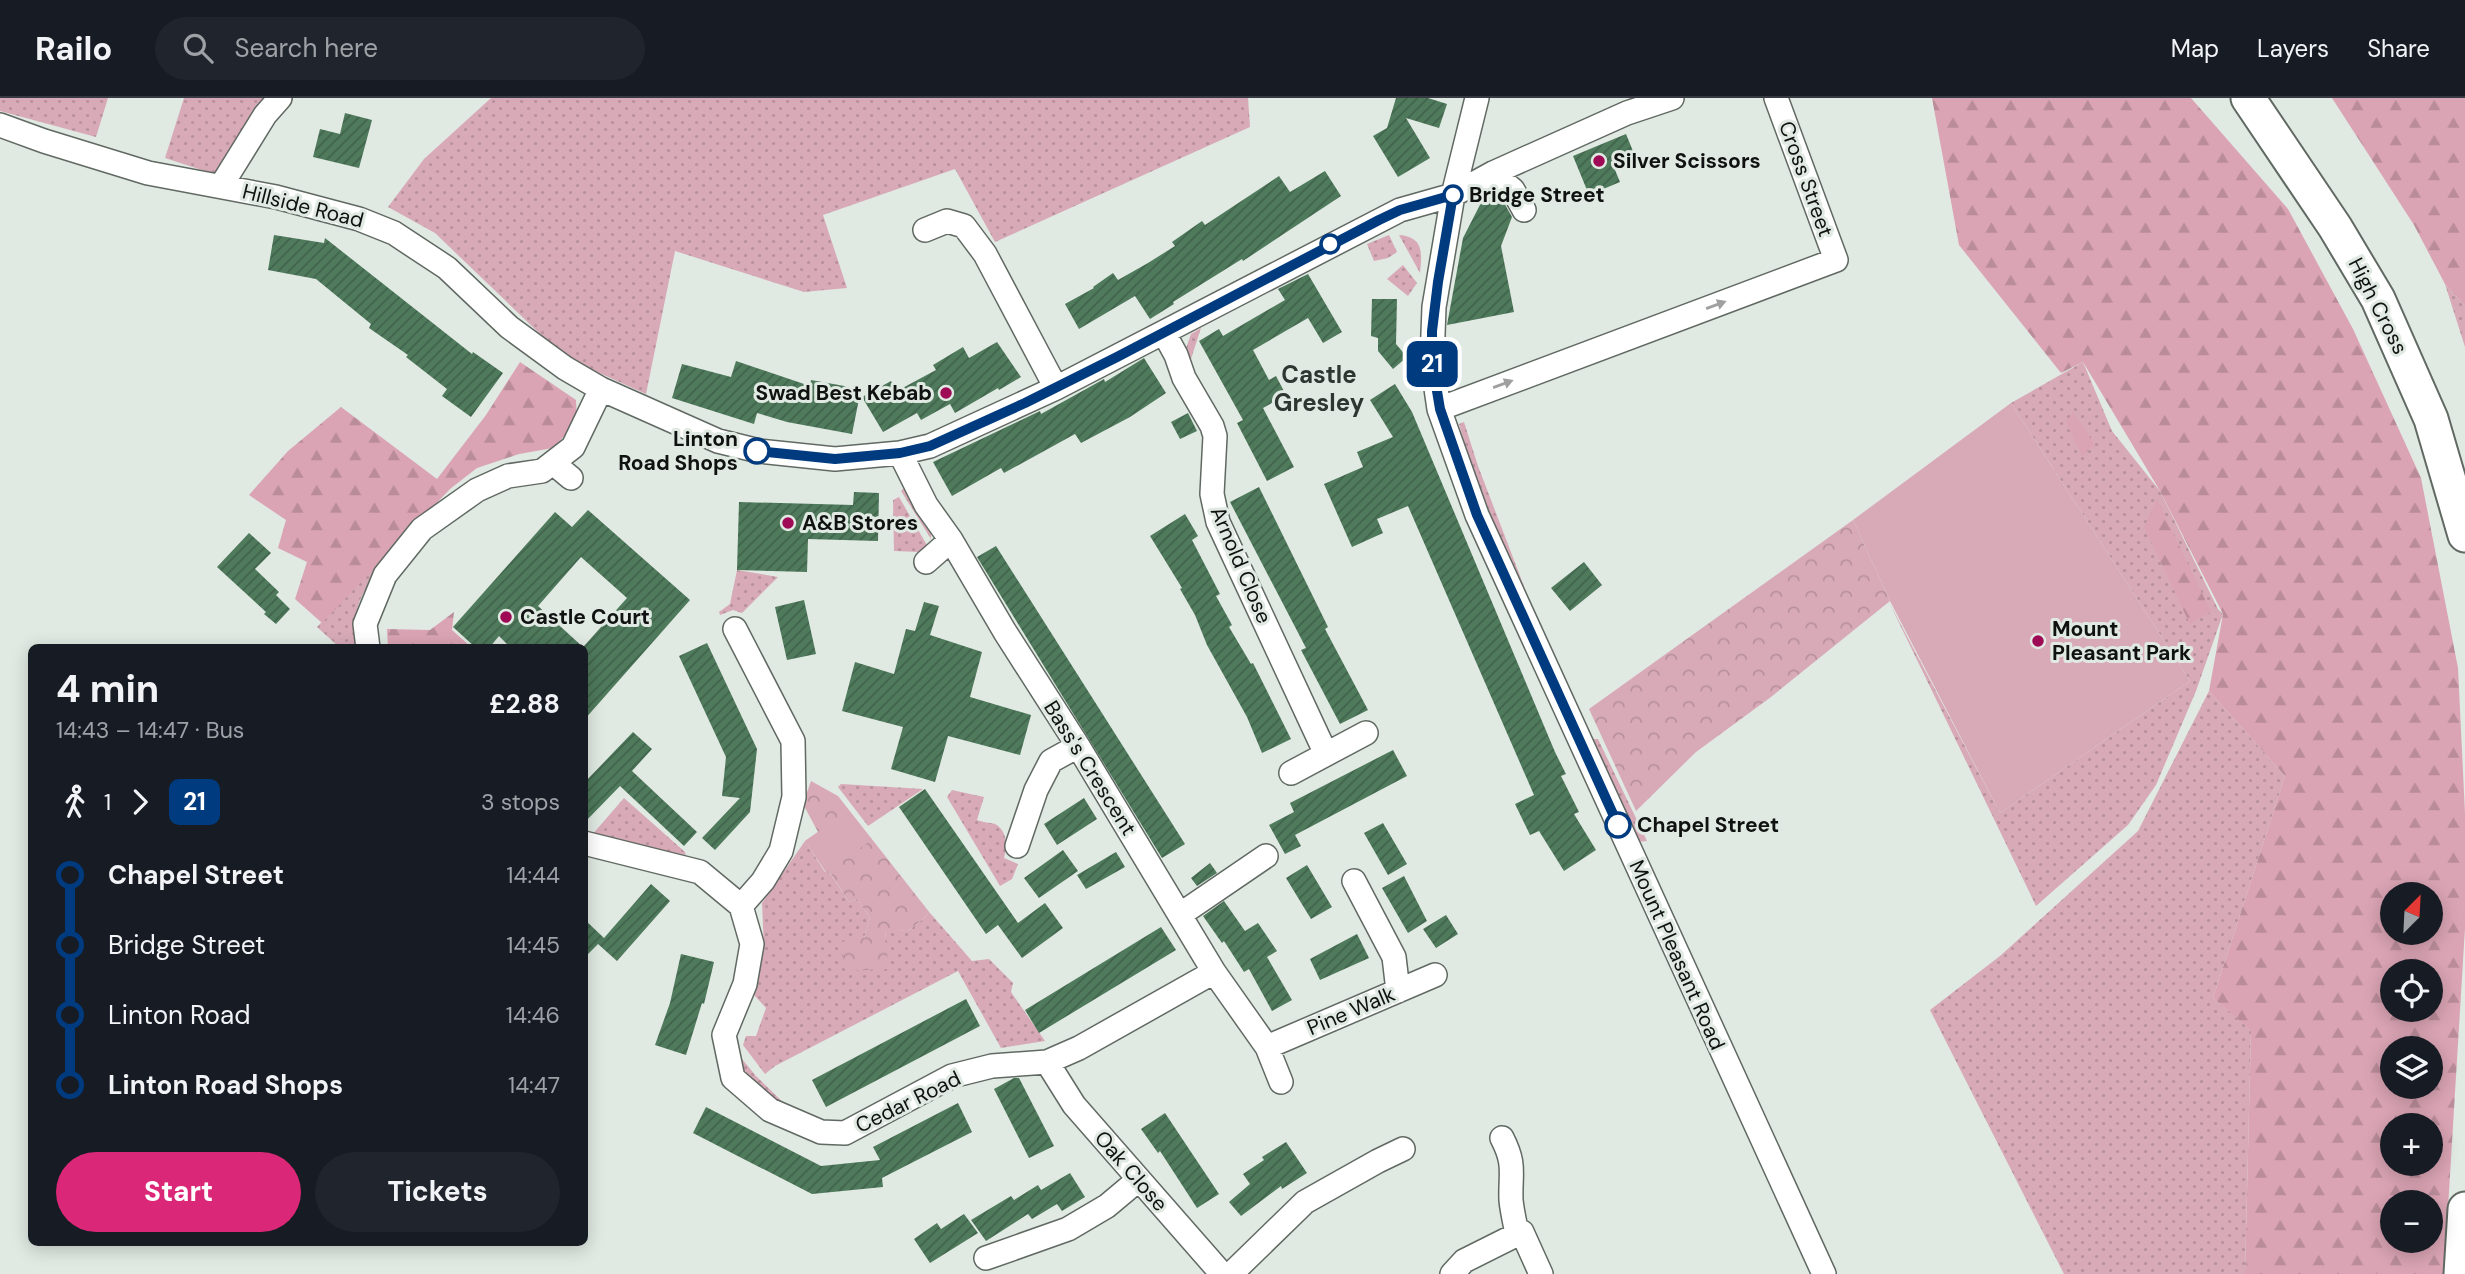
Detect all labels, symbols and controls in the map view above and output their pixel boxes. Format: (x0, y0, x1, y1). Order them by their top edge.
search box (155, 17, 645, 80)
text: Railo (35, 27, 113, 70)
icon: search (179, 29, 217, 67)
text: Search here (235, 31, 378, 65)
text: Map (2171, 33, 2219, 64)
text: Layers (2257, 33, 2329, 64)
text: Share (2367, 33, 2430, 64)
street label: Cross Street (1772, 117, 1840, 241)
place label: Silver Scissors (1613, 147, 1761, 175)
marker: Silver Scissors (1591, 153, 1607, 169)
street label: Hillside Road (240, 177, 366, 235)
place label: Bridge Street (1469, 181, 1605, 209)
marker: Bridge Street (1443, 185, 1463, 205)
unlabelled marker (1320, 234, 1340, 254)
street label: High Cross (2342, 253, 2414, 359)
one-way arrow (1706, 299, 1727, 310)
line badge: 21 (1400, 341, 1464, 387)
text: 21 (1421, 348, 1443, 379)
district label: Castle Gresley (1274, 359, 1365, 418)
place label: Swad Best Kebab (755, 379, 932, 407)
one-way arrow (1493, 379, 1514, 390)
marker: Swad Best Kebab (938, 385, 954, 401)
place label: Linton Road Shops (618, 425, 738, 477)
marker: Linton Road Shops (744, 438, 770, 464)
street label: Arnold Close (1204, 502, 1278, 628)
place label: A&B Stores (802, 509, 918, 537)
marker: A&B Stores (780, 515, 796, 531)
place label: Castle Court (520, 603, 650, 631)
marker: Castle Court (498, 609, 514, 625)
place label: Mount Pleasant Park (2052, 615, 2191, 667)
marker: Mount Pleasant Park (2030, 633, 2046, 649)
text: 4 min (56, 664, 159, 714)
text: £2.88 (489, 687, 560, 721)
street label: Bass's Crescent (1037, 695, 1143, 841)
text: 14:43 – 14:47 · Bus (56, 715, 244, 745)
icon: walk (56, 783, 94, 821)
icon: forward (121, 783, 159, 821)
text: 21 (183, 786, 206, 817)
text: 1 (104, 787, 111, 817)
text: 3 stops (481, 787, 560, 817)
place label: Chapel Street (1637, 811, 1779, 839)
marker: Chapel Street (1605, 812, 1631, 838)
street label: Mount Pleasant Road (1623, 856, 1731, 1054)
text: Chapel Street (108, 858, 284, 892)
text: 14:44 (506, 860, 560, 890)
north arrow (2380, 882, 2443, 945)
map controls (2380, 882, 2443, 1253)
text: Bridge Street (108, 928, 265, 962)
text: 14:45 (506, 930, 560, 960)
button: locate (2380, 959, 2443, 1022)
street label: Pine Walk (1303, 980, 1400, 1042)
text: Linton Road (108, 998, 250, 1032)
text: 14:46 (506, 1000, 560, 1030)
button: layers (2380, 1036, 2443, 1099)
street label: Cedar Road (851, 1064, 965, 1140)
text: Linton Road Shops (108, 1068, 343, 1102)
text: 14:47 (508, 1070, 560, 1100)
button: + (2380, 1113, 2443, 1176)
street label: Oak Close (1088, 1125, 1174, 1217)
button: Start (56, 1152, 301, 1232)
button: Tickets (315, 1152, 560, 1232)
button: − (2380, 1190, 2443, 1253)

